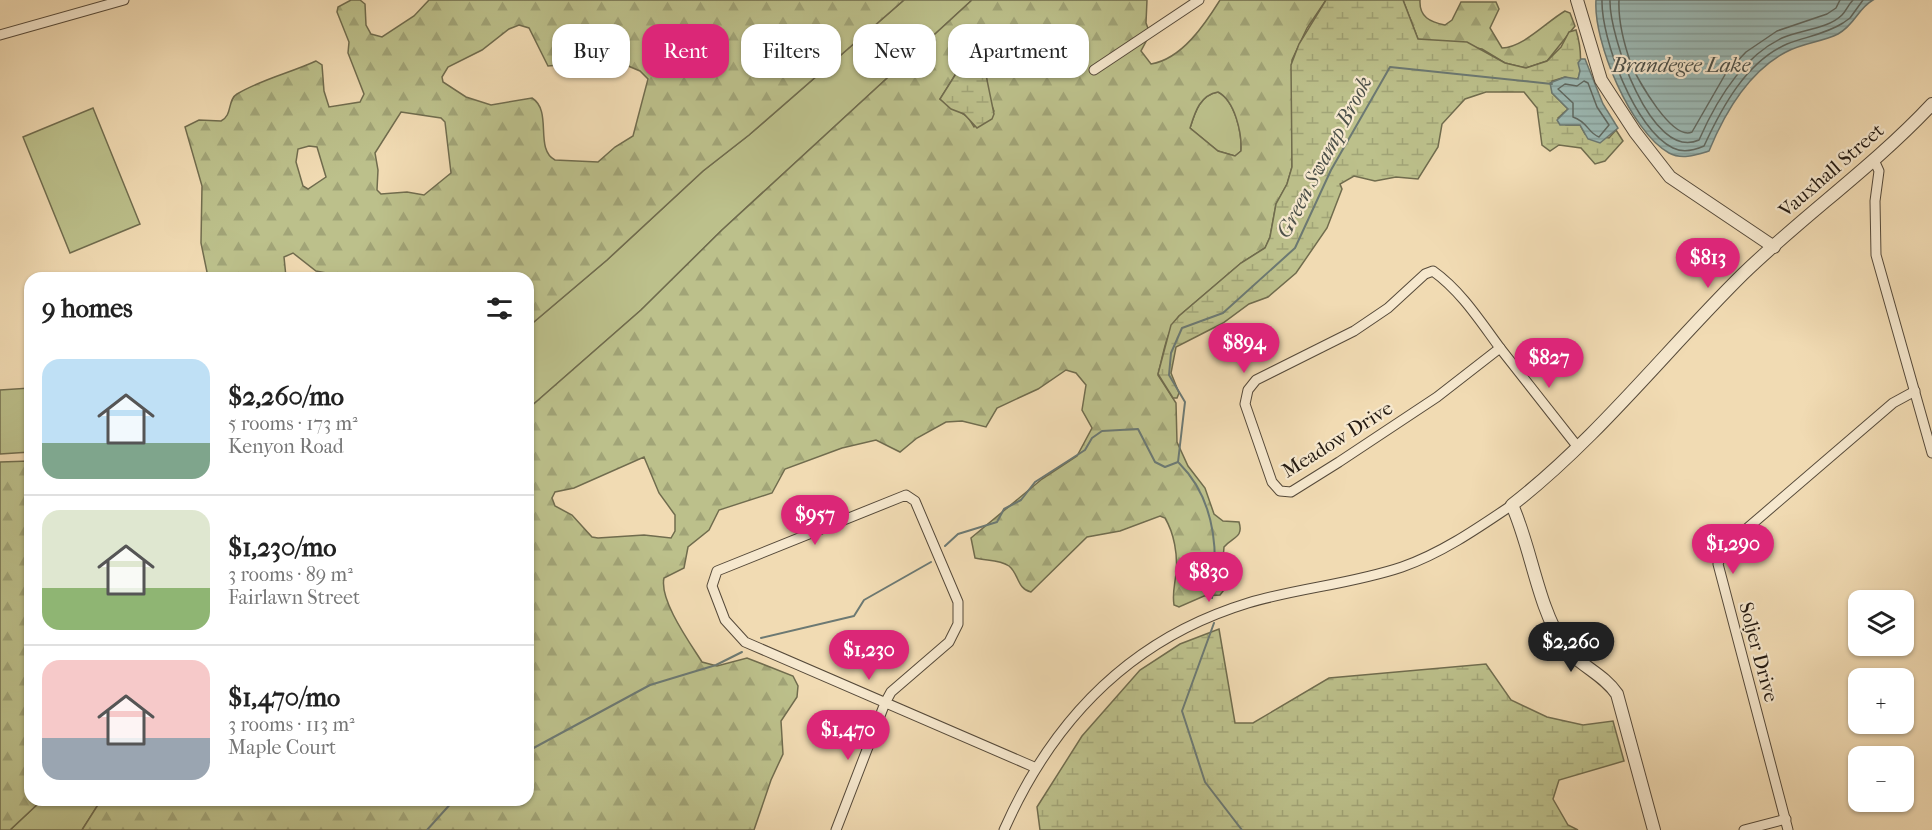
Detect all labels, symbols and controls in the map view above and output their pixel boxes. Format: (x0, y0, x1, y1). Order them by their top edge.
chip: Buy (552, 24, 630, 78)
chip: Rent (642, 24, 729, 78)
chip: Filters (741, 24, 841, 78)
chip: New (853, 24, 936, 78)
chip: Apartment (948, 24, 1089, 78)
water label: Brandegee Lake (1611, 53, 1751, 77)
water label: Green Swamp Brook (1271, 72, 1377, 242)
street label: Vauxhall Street (1773, 119, 1888, 223)
pin: $813 (1672, 238, 1744, 289)
text: $813 (1690, 246, 1726, 269)
icon: filters (483, 292, 516, 325)
text: 9 homes (42, 293, 133, 324)
pin: $894 (1208, 323, 1280, 374)
text: $894 (1222, 331, 1266, 354)
pin: $827 (1513, 338, 1585, 389)
text: $827 (1529, 346, 1570, 369)
text: $2,260/mo (228, 381, 344, 412)
icon: home (90, 383, 162, 455)
street label: Meadow Drive (1278, 396, 1397, 483)
text: 5 rooms · 173 m² (228, 412, 358, 435)
text: Kenyon Road (228, 435, 344, 458)
pin: $957 (779, 495, 851, 546)
text: $957 (795, 503, 835, 526)
pin: $1,290 (1684, 524, 1782, 575)
text: $1,230/mo (228, 532, 336, 563)
text: $1,290 (1706, 532, 1760, 555)
icon: home (90, 534, 162, 606)
pin: $830 (1173, 552, 1245, 603)
text: $830 (1189, 560, 1229, 583)
text: 3 rooms · 89 m² (228, 563, 353, 586)
text: Fairlawn Street (228, 586, 360, 609)
map controls (1848, 590, 1914, 812)
button: layers (1848, 590, 1914, 656)
street label: Soljer Drive (1734, 600, 1783, 705)
pin: $2,260 (1522, 622, 1620, 673)
pin: $1,230 (820, 630, 918, 681)
text: $2,260 (1542, 630, 1600, 653)
text: $1,230 (843, 638, 895, 661)
button: + (1848, 668, 1914, 734)
text: $1,470/mo (228, 682, 340, 713)
icon: home (90, 684, 162, 756)
pin: $1,470 (799, 710, 897, 761)
text: 3 rooms · 113 m² (228, 713, 355, 736)
text: $1,470 (821, 718, 875, 741)
text: Maple Court (228, 736, 336, 759)
button: − (1848, 746, 1914, 812)

